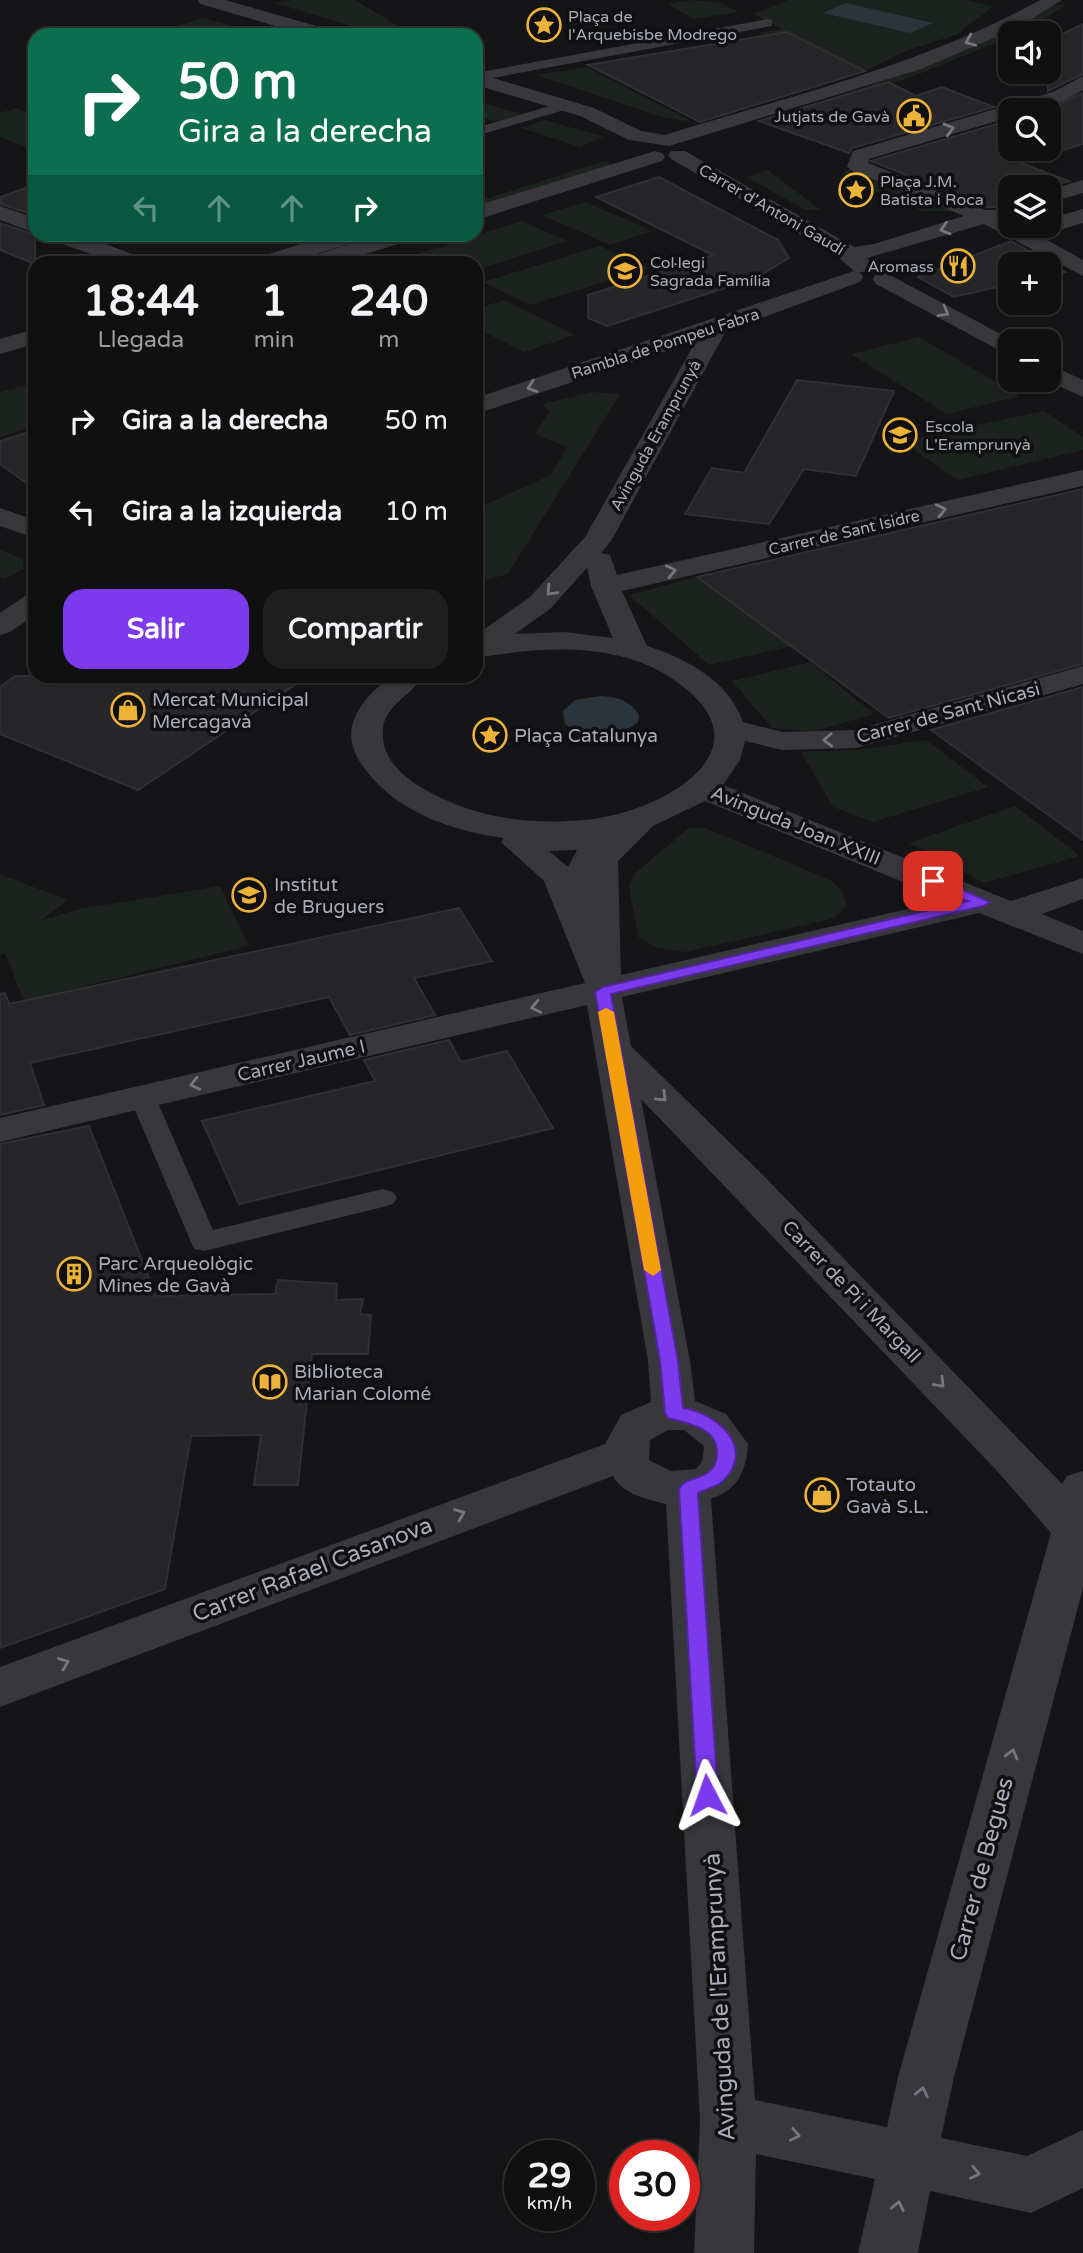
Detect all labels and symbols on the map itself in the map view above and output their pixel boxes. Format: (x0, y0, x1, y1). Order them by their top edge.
place icon: Plaça de l'Arquebisbe Modrego (525, 6, 563, 44)
place label: Plaça de l'Arquebisbe Modrego (568, 7, 737, 45)
one-way arrow (964, 33, 977, 47)
public building icon: Jutjats de Gavà (895, 97, 933, 135)
place label: Jutjats de Gavà (774, 107, 890, 127)
one-way arrow (942, 122, 954, 137)
street label: Carrer d'Antoni Gaudí (695, 160, 848, 260)
place icon: Plaça J.M. Batista i Roca (837, 171, 875, 209)
place label: Plaça J.M. Batista i Roca (880, 172, 984, 210)
one-way arrow (939, 221, 951, 236)
restaurant icon: Aromass (939, 247, 977, 285)
school or university icon: Col·legi Sagrada Família (606, 252, 644, 290)
place label: Col·legi Sagrada Família (650, 253, 770, 291)
place label: Aromass (868, 257, 934, 277)
street label: Rambla de Pompeu Fabra (569, 304, 762, 384)
one-way arrow (936, 304, 949, 317)
street label: Avinguda Eramprunyà (606, 356, 706, 515)
one-way arrow (526, 379, 538, 393)
school or university icon: Escola L'Eramprunyà (881, 416, 919, 454)
place label: Escola L'Eramprunyà (925, 417, 1031, 455)
one-way arrow (935, 504, 947, 518)
street label: Carrer de Sant Isidre (767, 506, 922, 560)
one-way arrow (665, 564, 677, 579)
one-way arrow (546, 583, 559, 596)
street label: Carrer de Sant Nicasi (854, 678, 1042, 748)
place label: Mercat Municipal Mercagavà (152, 689, 309, 733)
shop icon: Mercat Municipal Mercagavà (109, 691, 147, 729)
place icon: Plaça Catalunya (471, 716, 509, 754)
place label: Plaça Catalunya (514, 725, 658, 747)
one-way arrow (822, 732, 832, 748)
street label: Avinguda Joan XXIII (708, 782, 884, 870)
pin (903, 851, 963, 911)
place label: Institut de Bruguers (274, 874, 384, 918)
school or university icon: Institut de Bruguers (230, 876, 268, 914)
one-way arrow (530, 999, 542, 1013)
street label: Carrer Jaume I (235, 1036, 367, 1086)
one-way arrow (189, 1076, 201, 1091)
one-way arrow (654, 1089, 667, 1102)
street label: Carrer de Pi i Margall (778, 1216, 925, 1367)
place label: Parc Arqueològic Mines de Gavà (98, 1253, 253, 1297)
building icon: Parc Arqueològic Mines de Gavà (55, 1255, 93, 1293)
place label: Biblioteca Marian Colomé (294, 1361, 431, 1405)
library icon: Biblioteca Marian Colomé (251, 1363, 289, 1401)
one-way arrow (932, 1375, 945, 1388)
place label: Totauto Gavà S.L. (846, 1474, 929, 1518)
shop icon: Totauto Gavà S.L. (803, 1476, 841, 1514)
one-way arrow (454, 1508, 466, 1522)
street label: Carrer Rafael Casanova (188, 1511, 436, 1629)
one-way arrow (57, 1657, 69, 1671)
one-way arrow (1004, 1748, 1018, 1760)
position arrow (670, 1758, 744, 1832)
street label: Carrer de Begues (944, 1774, 1020, 1964)
street label: Avinguda de l'Eramprunyà (698, 1852, 742, 2142)
one-way arrow (914, 2086, 929, 2098)
one-way arrow (789, 2127, 801, 2142)
speed limit sign: 30 (609, 2140, 700, 2231)
one-way arrow (969, 2165, 981, 2179)
one-way arrow (890, 2200, 905, 2212)

